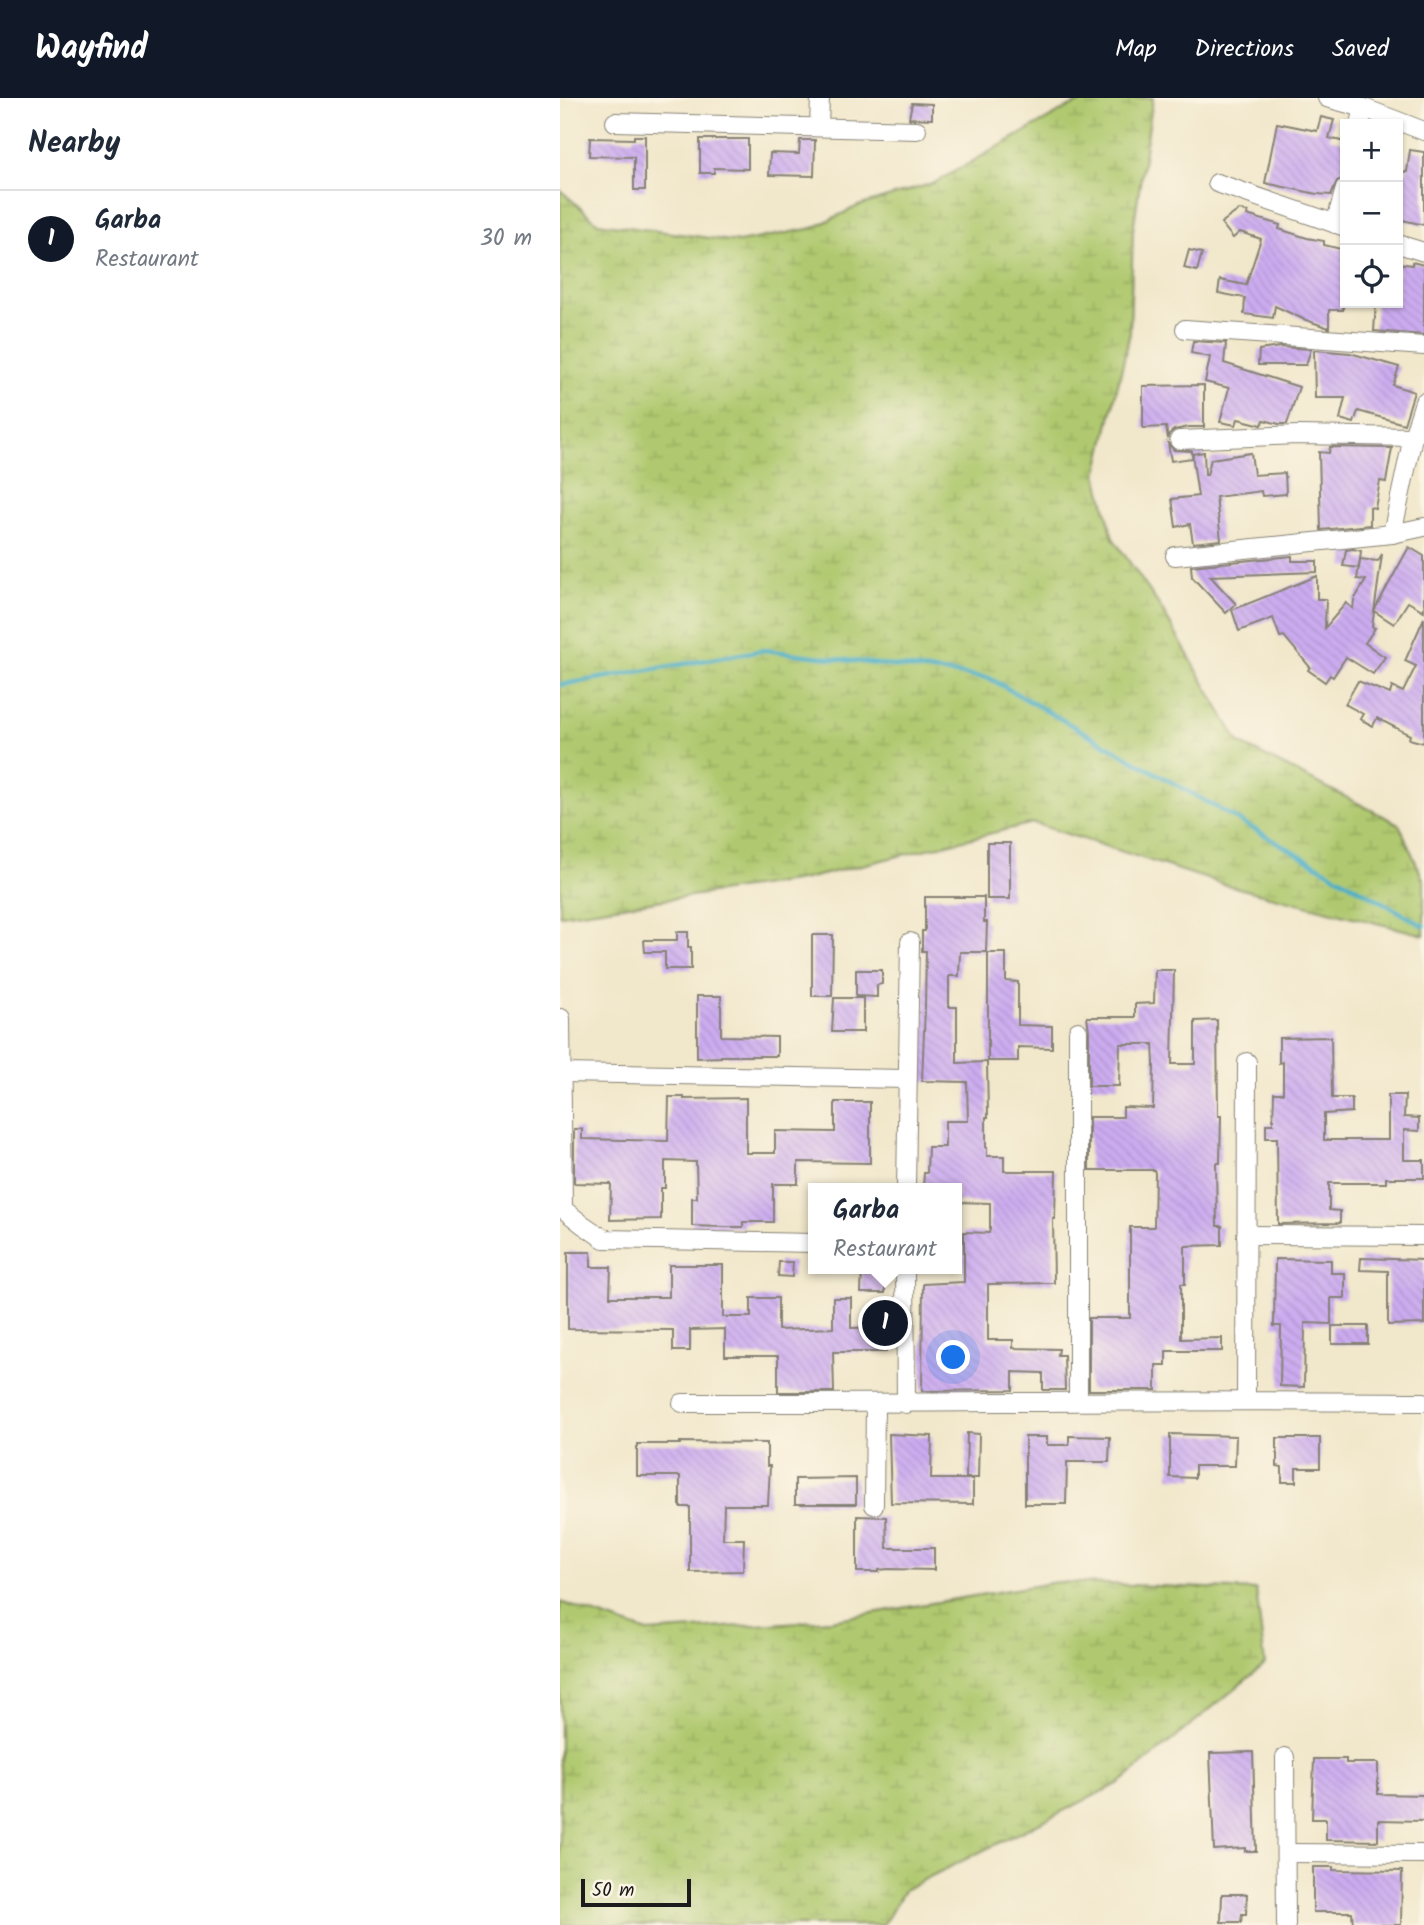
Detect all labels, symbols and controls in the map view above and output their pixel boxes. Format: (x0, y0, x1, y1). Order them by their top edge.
text: Wayfind (35, 23, 148, 76)
text: Map (1115, 30, 1157, 69)
text: Directions (1195, 30, 1294, 69)
text: Saved (1332, 30, 1389, 69)
map controls (1340, 119, 1403, 308)
button: + (1340, 119, 1403, 182)
text: Nearby (28, 120, 120, 168)
button: − (1340, 182, 1403, 245)
text: Garba (95, 200, 161, 242)
text: 1 (48, 221, 54, 257)
text: 30 m (480, 221, 532, 257)
text: Restaurant (95, 242, 199, 278)
button: locate (1340, 245, 1403, 308)
popup (808, 1183, 962, 1274)
text: Garba (833, 1190, 899, 1232)
text: Restaurant (833, 1232, 937, 1268)
pin: 1 (862, 1297, 908, 1349)
your location (936, 1340, 970, 1374)
scale bar (581, 1876, 691, 1908)
text: 50 m (592, 1876, 634, 1906)

